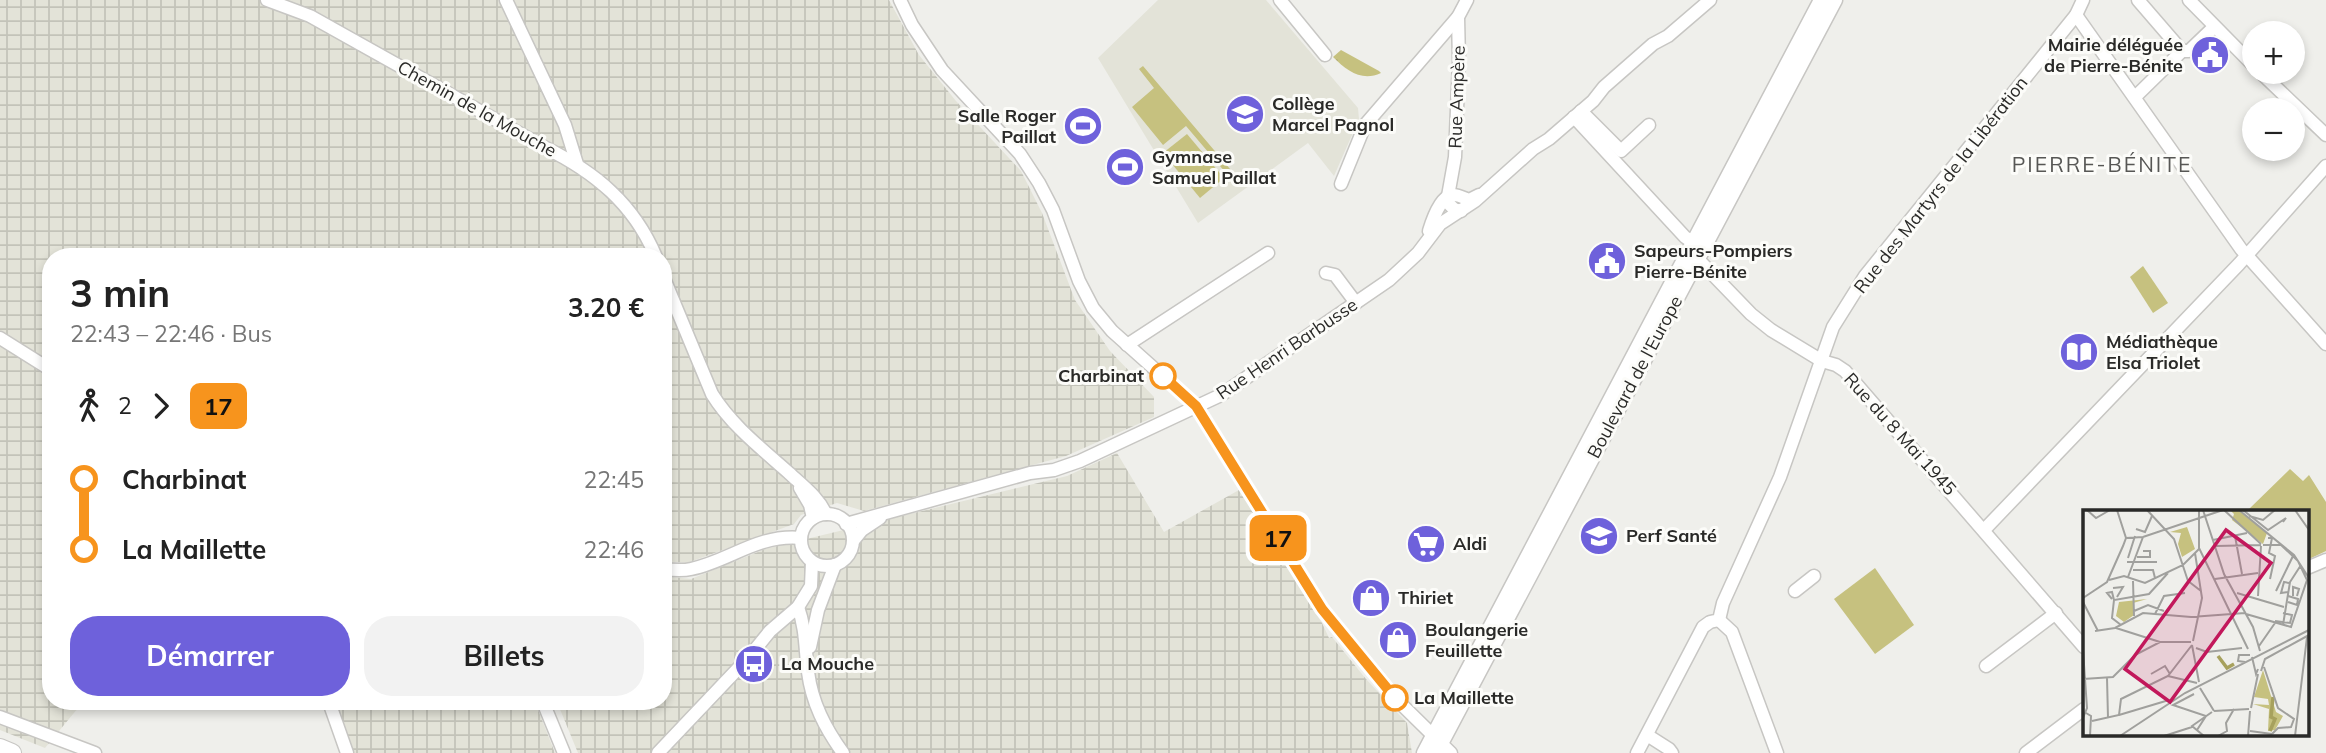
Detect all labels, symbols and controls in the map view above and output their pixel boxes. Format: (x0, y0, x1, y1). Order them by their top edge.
map controls (2242, 21, 2305, 161)
button: + (2242, 21, 2305, 84)
place label: Mairie déléguée de Pierre-Bénite (2044, 33, 2183, 77)
public building icon: Mairie déléguée de Pierre-Bénite (2189, 34, 2231, 76)
street label: Rue Ampère (1443, 45, 1470, 149)
street label: Chemin de la Mouche (394, 55, 561, 162)
street label: Rue des Martyrs de la Libération (1849, 72, 2033, 298)
place label: Collège Marcel Pagnol (1272, 92, 1394, 136)
school or university icon: Collège Marcel Pagnol (1224, 93, 1266, 135)
button: − (2242, 98, 2305, 161)
place label: Salle Roger Paillat (958, 104, 1057, 148)
sports icon: Salle Roger Paillat (1062, 105, 1104, 147)
place label: Gymnase Samuel Paillat (1152, 145, 1276, 189)
sports icon: Gymnase Samuel Paillat (1104, 146, 1146, 188)
district label: PIERRE-BÉNITE (2012, 151, 2192, 177)
place label: Sapeurs-Pompiers Pierre-Bénite (1634, 239, 1793, 283)
public building icon: Sapeurs-Pompiers Pierre-Bénite (1586, 240, 1628, 282)
text: 3 min (70, 269, 170, 317)
text: 3.20 € (568, 291, 644, 324)
street label: Boulevard de l'Europe (1582, 292, 1687, 462)
street label: Rue Henri Barbusse (1212, 293, 1362, 404)
text: 22:43 – 22:46 · Bus (70, 319, 272, 348)
place label: Médiathèque Elsa Triolet (2106, 330, 2218, 374)
library icon: Médiathèque Elsa Triolet (2058, 331, 2100, 373)
marker: Charbinat (1150, 363, 1176, 389)
place label: Charbinat (1058, 364, 1144, 387)
street label: Rue du 8 Mai 1945 (1839, 368, 1962, 500)
icon: walk (70, 387, 108, 425)
icon: forward (142, 387, 180, 425)
text: 2 (118, 391, 132, 420)
text: 17 (204, 391, 233, 421)
text: Charbinat (122, 463, 246, 496)
text: 22:45 (584, 465, 644, 494)
inset map (2083, 510, 2308, 736)
line badge: 17 (1246, 515, 1310, 561)
school or university icon: Perf Santé (1578, 515, 1620, 557)
text: 17 (1264, 523, 1292, 553)
supermarket icon: Aldi (1405, 523, 1447, 565)
place label: Perf Santé (1626, 524, 1717, 547)
place label: Aldi (1453, 532, 1487, 555)
text: La Maillette (122, 533, 266, 566)
text: 22:46 (584, 535, 644, 564)
shop icon: Thiriet (1350, 577, 1392, 619)
place label: Thiriet (1398, 586, 1453, 609)
button: Démarrer (70, 616, 350, 696)
button: Billets (364, 616, 644, 696)
place label: Boulangerie Feuillette (1425, 618, 1528, 662)
shop icon: Boulangerie Feuillette (1377, 619, 1419, 661)
bus stop icon: La Mouche (733, 643, 775, 685)
place label: La Mouche (781, 652, 874, 675)
marker: La Maillette (1382, 685, 1408, 711)
place label: La Maillette (1414, 686, 1514, 709)

